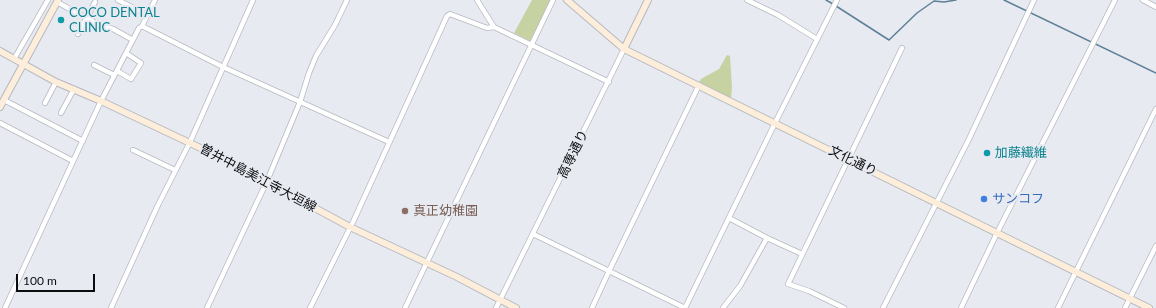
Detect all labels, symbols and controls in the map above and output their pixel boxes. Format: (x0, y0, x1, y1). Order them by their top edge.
place label: COCO DENTAL CLINIC (69, 5, 160, 36)
marker: COCO DENTAL CLINIC (56, 15, 66, 25)
street label: 高専通り (555, 127, 591, 181)
street label: 曽井中島美江寺大垣線 (197, 141, 319, 215)
street label: 文化通り (826, 143, 880, 179)
place label: 加藤繊維 (995, 145, 1047, 161)
marker: 加藤繊維 (982, 148, 992, 158)
place label: サンコフ (992, 191, 1044, 207)
marker: サンコフ (979, 194, 989, 204)
place label: 真正幼稚園 (413, 203, 478, 219)
marker: 真正幼稚園 (400, 206, 410, 216)
scale bar (18, 266, 97, 292)
text: 100 m (23, 273, 57, 288)

